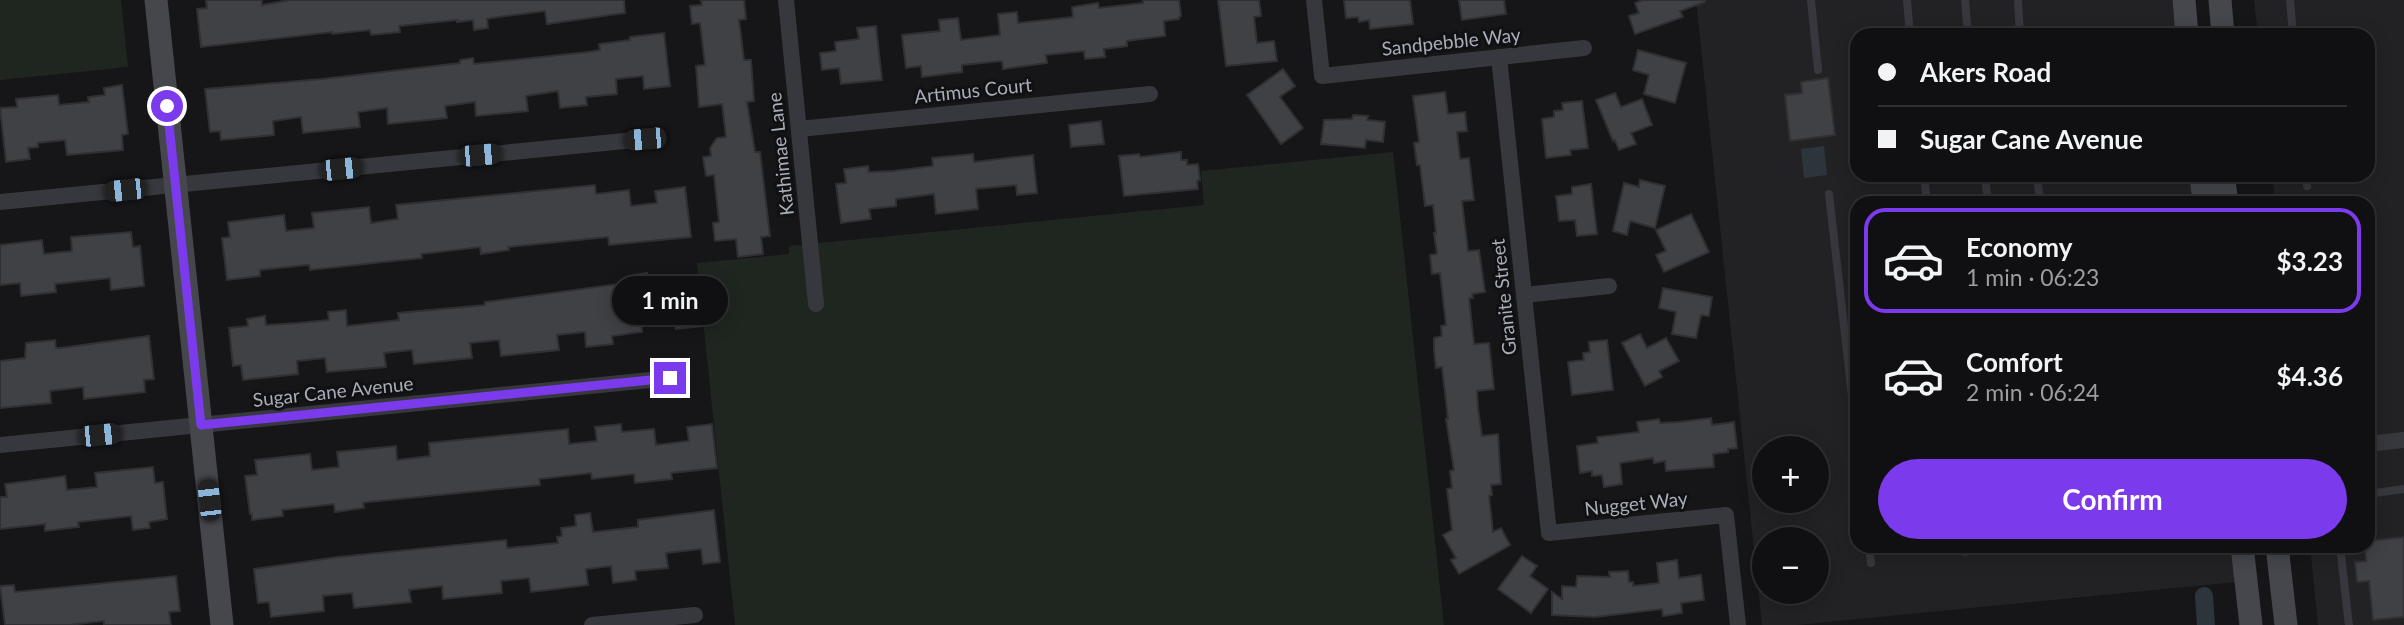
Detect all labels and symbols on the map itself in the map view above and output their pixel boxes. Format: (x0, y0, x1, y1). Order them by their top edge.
street label: Sandpebble Way (1380, 22, 1522, 60)
street label: Artimus Court (913, 72, 1033, 108)
route start (151, 90, 183, 122)
street label: Kathimae Lane (762, 91, 798, 217)
car (624, 127, 667, 151)
car (459, 143, 502, 167)
car (320, 156, 363, 182)
car (104, 177, 147, 203)
street label: Granite Street (1485, 238, 1521, 356)
callout: 1 min (612, 276, 728, 326)
route end (654, 362, 686, 394)
street label: Sugar Cane Avenue (252, 371, 414, 411)
car (79, 422, 122, 448)
car (197, 478, 222, 522)
street label: Nugget Way (1583, 486, 1689, 520)

